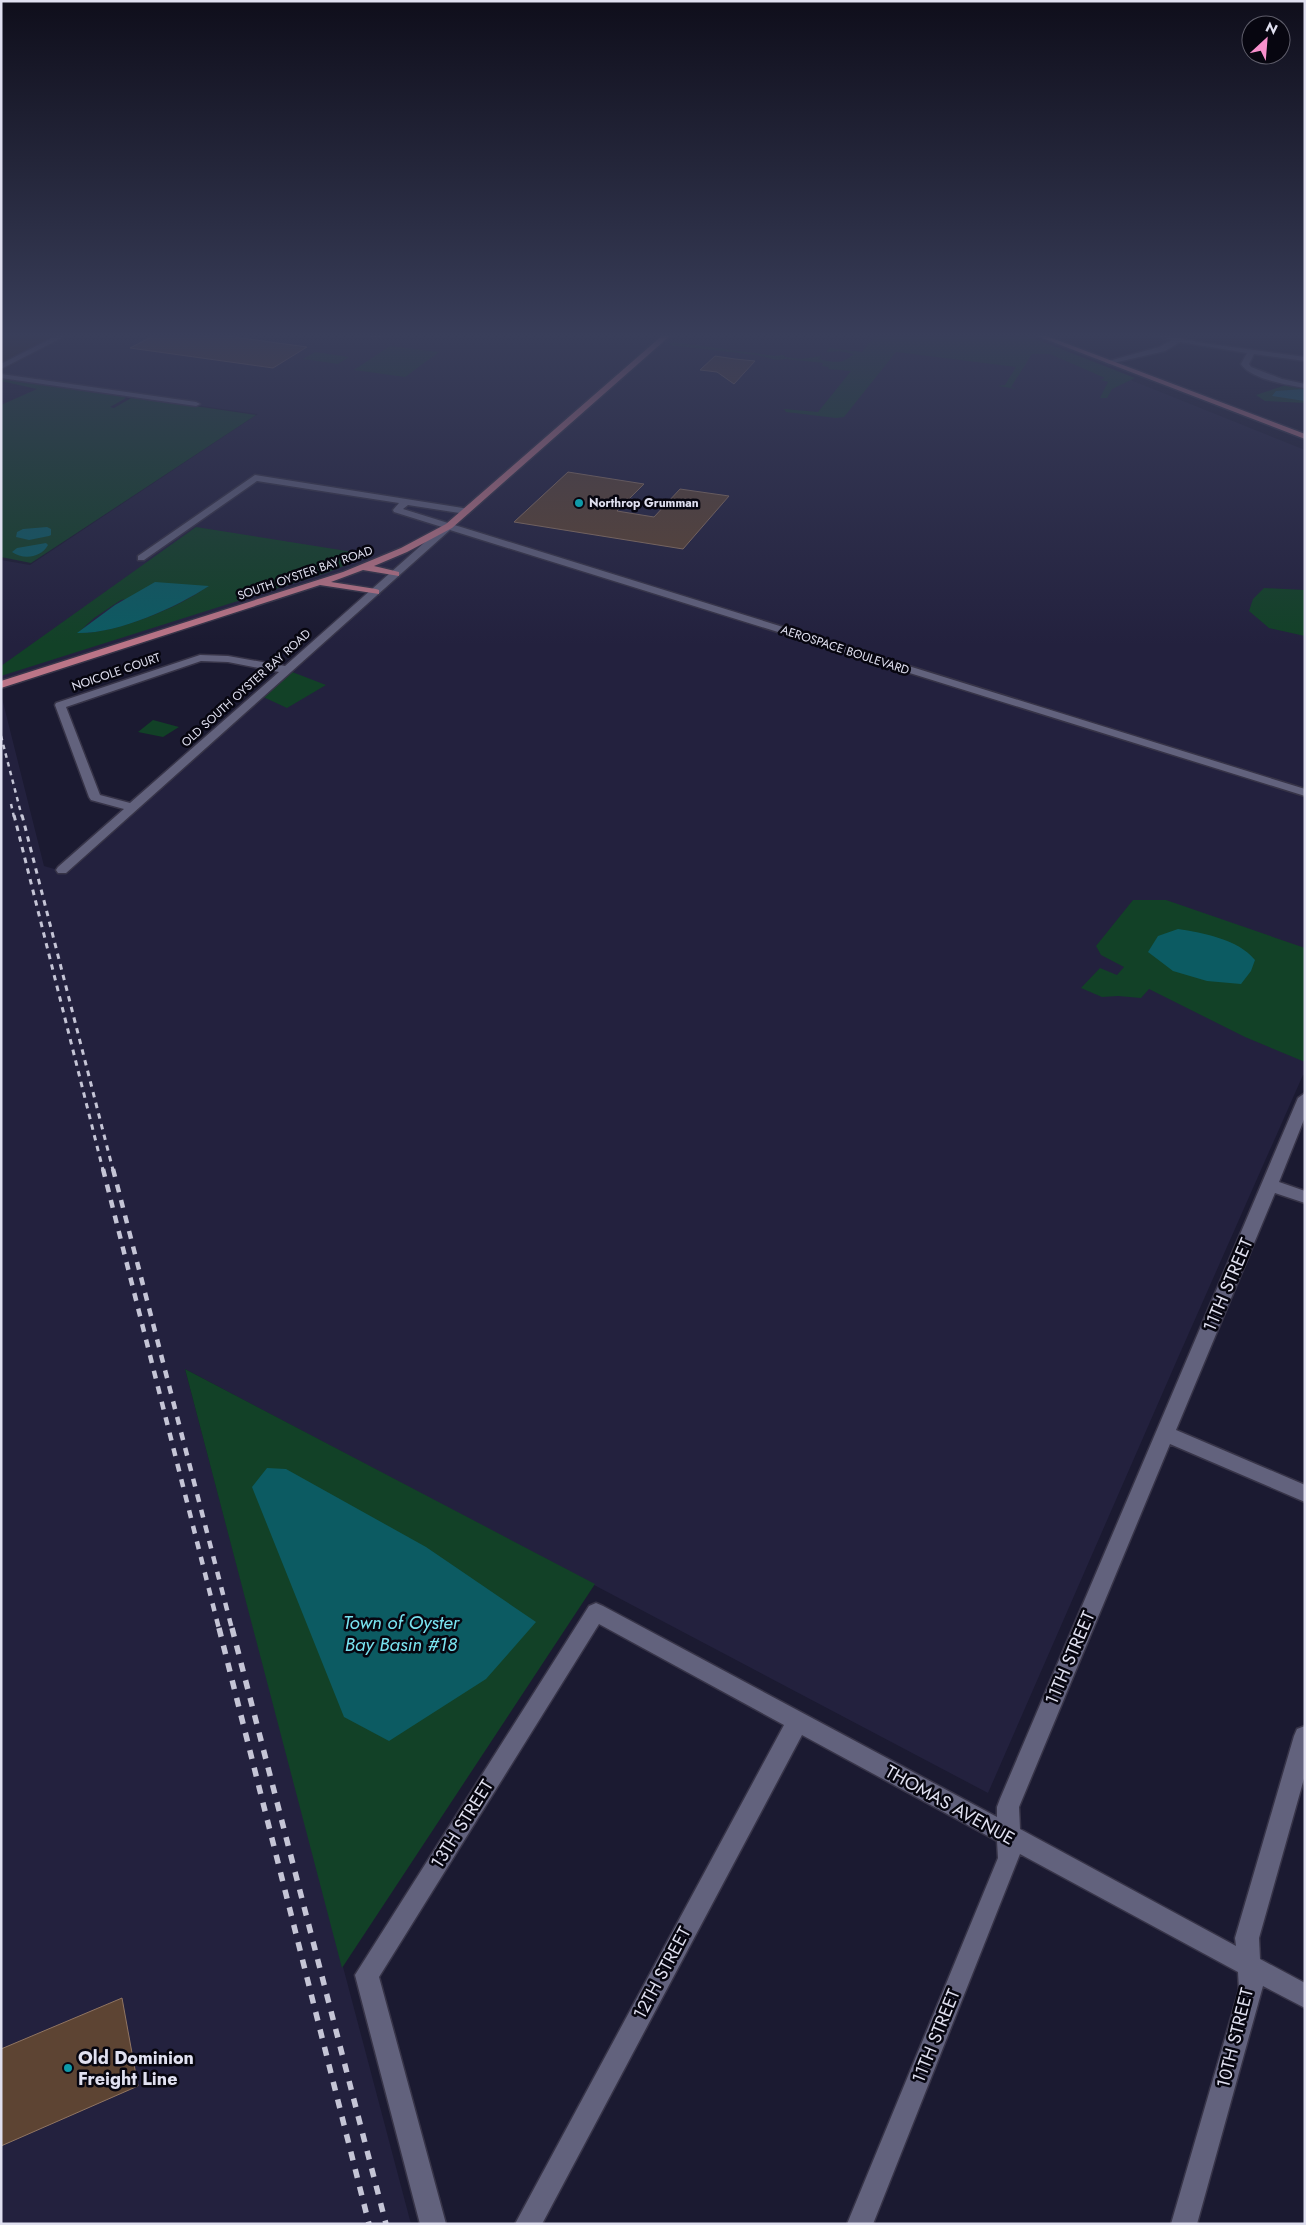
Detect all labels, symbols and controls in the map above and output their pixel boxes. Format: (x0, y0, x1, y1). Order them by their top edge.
north arrow (1241, 15, 1291, 65)
text: N (1262, 17, 1281, 40)
place label: Northrop Grumman (589, 494, 699, 512)
marker: Northrop Grumman (573, 497, 585, 509)
street label: SOUTH OYSTER BAY ROAD (235, 541, 375, 605)
street label: AEROSPACE BOULEVARD (778, 621, 912, 679)
street label: OLD SOUTH OYSTER BAY ROAD (177, 625, 315, 751)
street label: NOICOLE COURT (69, 648, 163, 696)
street label: 11TH STREET (1197, 1234, 1260, 1336)
street label: 11TH STREET (1039, 1607, 1102, 1709)
water label: Town of Oyster Bay Basin #18 (343, 1609, 461, 1658)
street label: THOMAS AVENUE (881, 1759, 1019, 1851)
street label: 13TH STREET (424, 1774, 500, 1874)
street label: 12TH STREET (627, 1922, 698, 2024)
street label: 11TH STREET (905, 1985, 967, 2087)
street label: 10TH STREET (1210, 1985, 1260, 2091)
place label: Old Dominion Freight Line (78, 2045, 194, 2092)
marker: Old Dominion Freight Line (62, 2062, 74, 2074)

